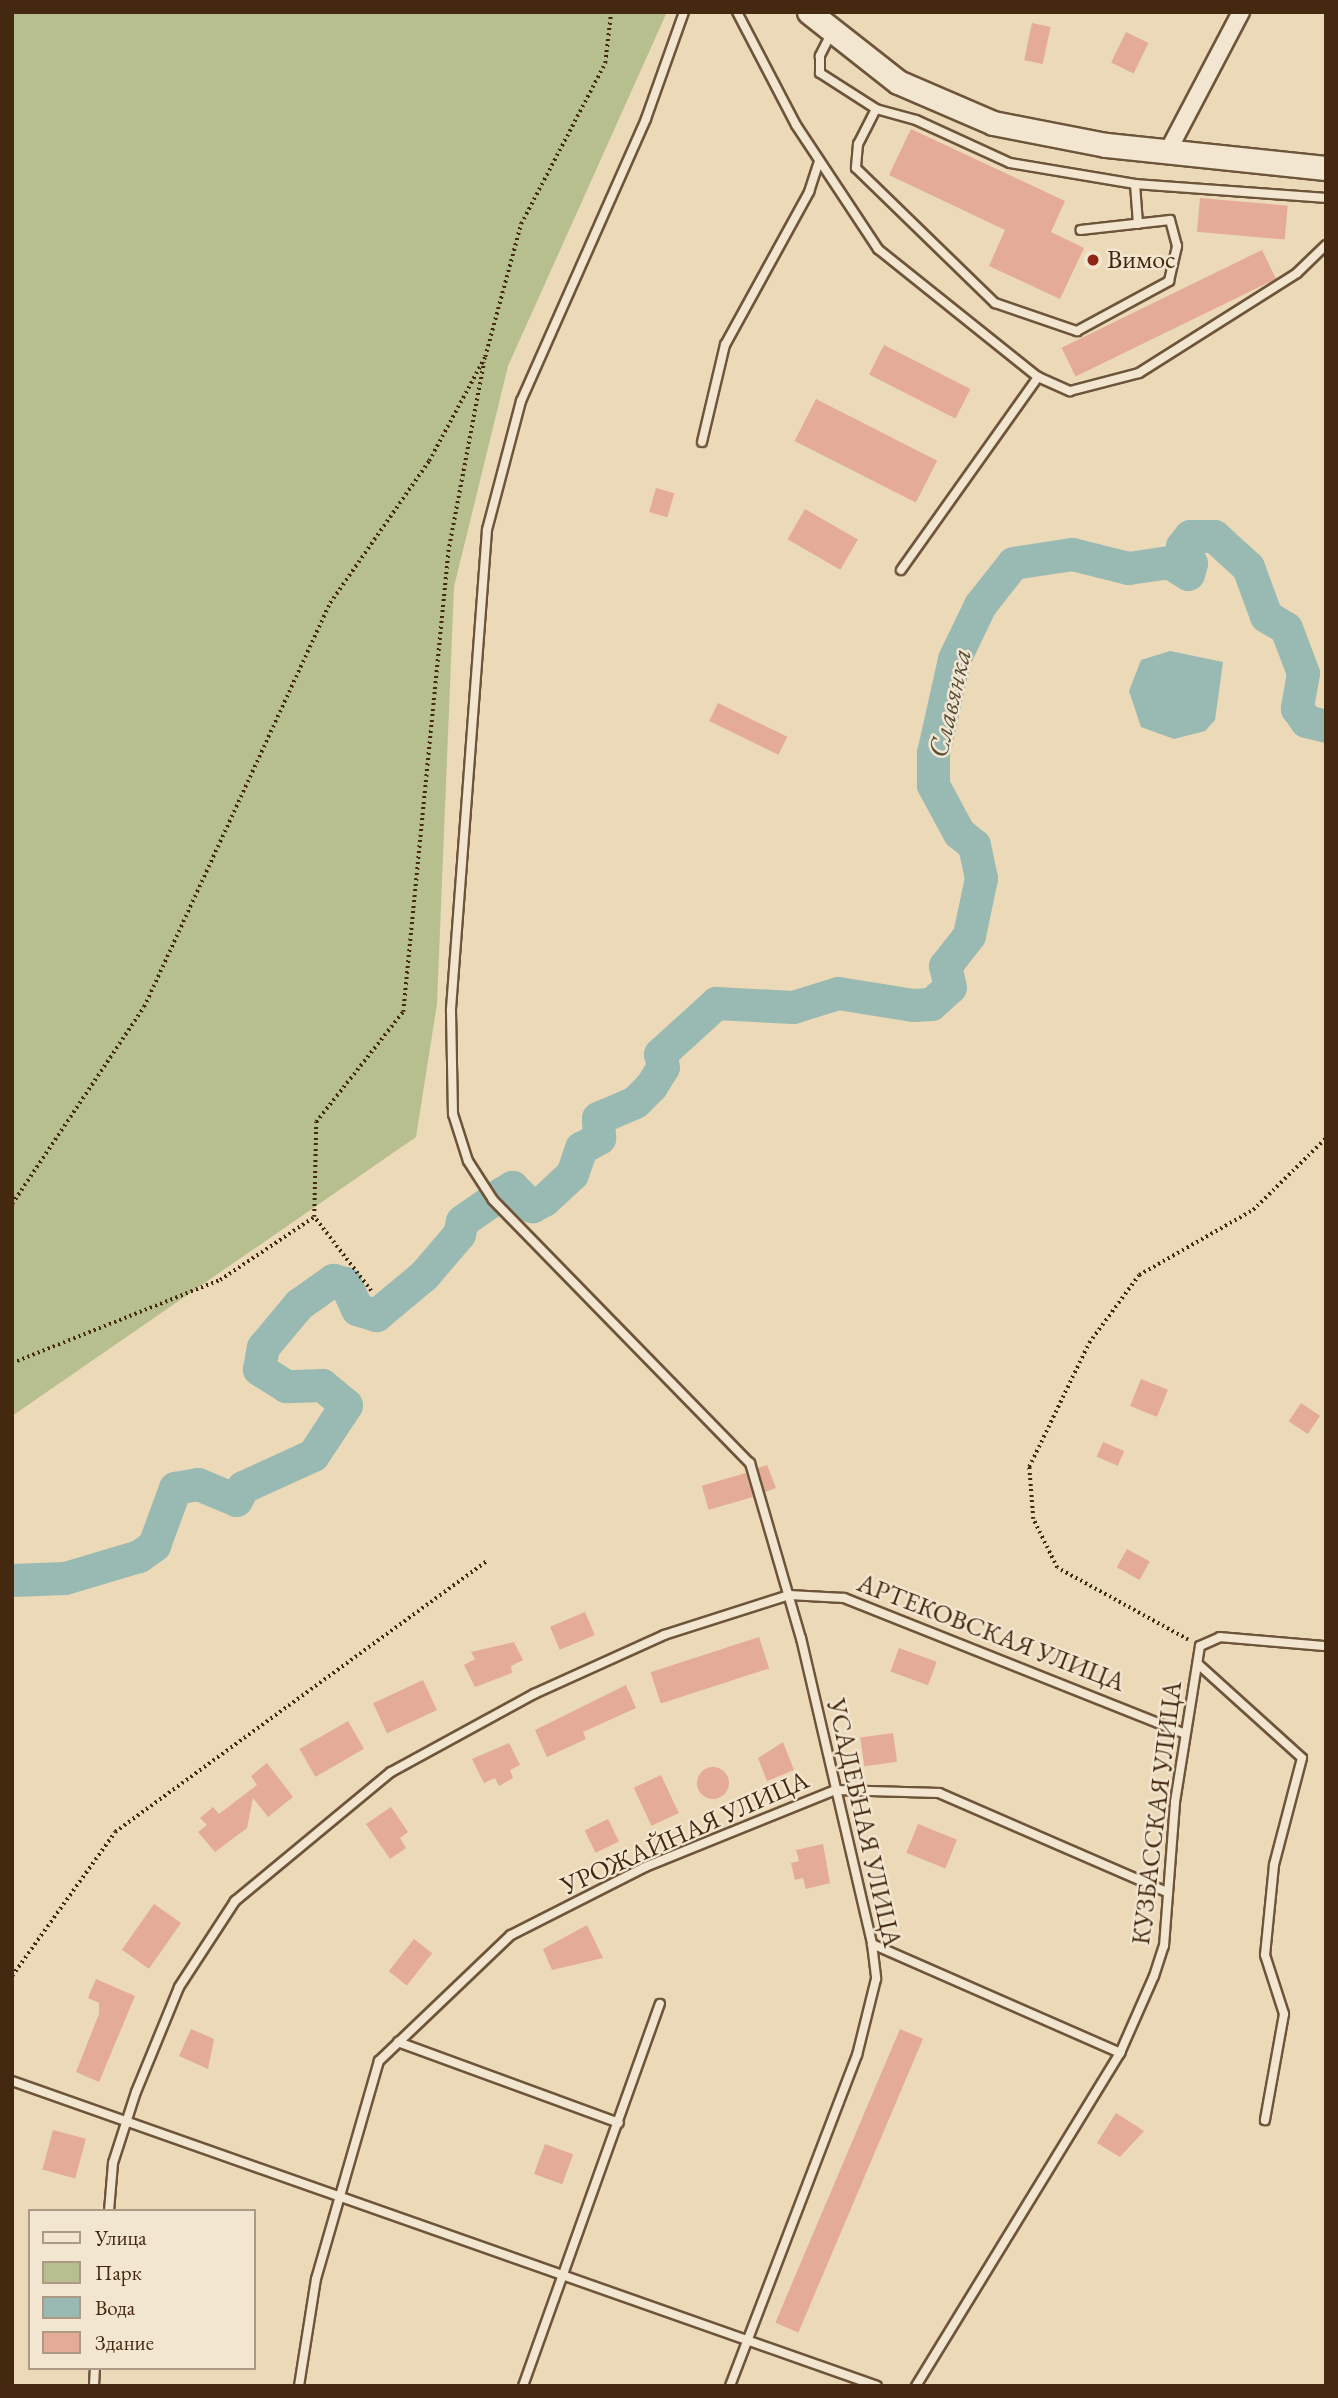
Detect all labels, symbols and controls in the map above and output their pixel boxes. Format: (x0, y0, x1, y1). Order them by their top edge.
place label: Вимос (1107, 244, 1176, 276)
marker: Вимос (1085, 252, 1101, 268)
water label: Славянка (920, 645, 978, 761)
street label: АРТЕКОВСКАЯ УЛИЦА (853, 1568, 1129, 1698)
street label: КУЗБАССКАЯ УЛИЦА (1125, 1679, 1189, 1947)
street label: УСАДЕБНАЯ УЛИЦА (820, 1696, 908, 1950)
street label: УРОЖАЙНАЯ УЛИЦА (556, 1764, 814, 1902)
legend (28, 2209, 256, 2370)
text: Улица (95, 2224, 147, 2251)
text: Парк (95, 2259, 142, 2286)
text: Вода (95, 2294, 135, 2321)
text: Здание (95, 2329, 154, 2356)

